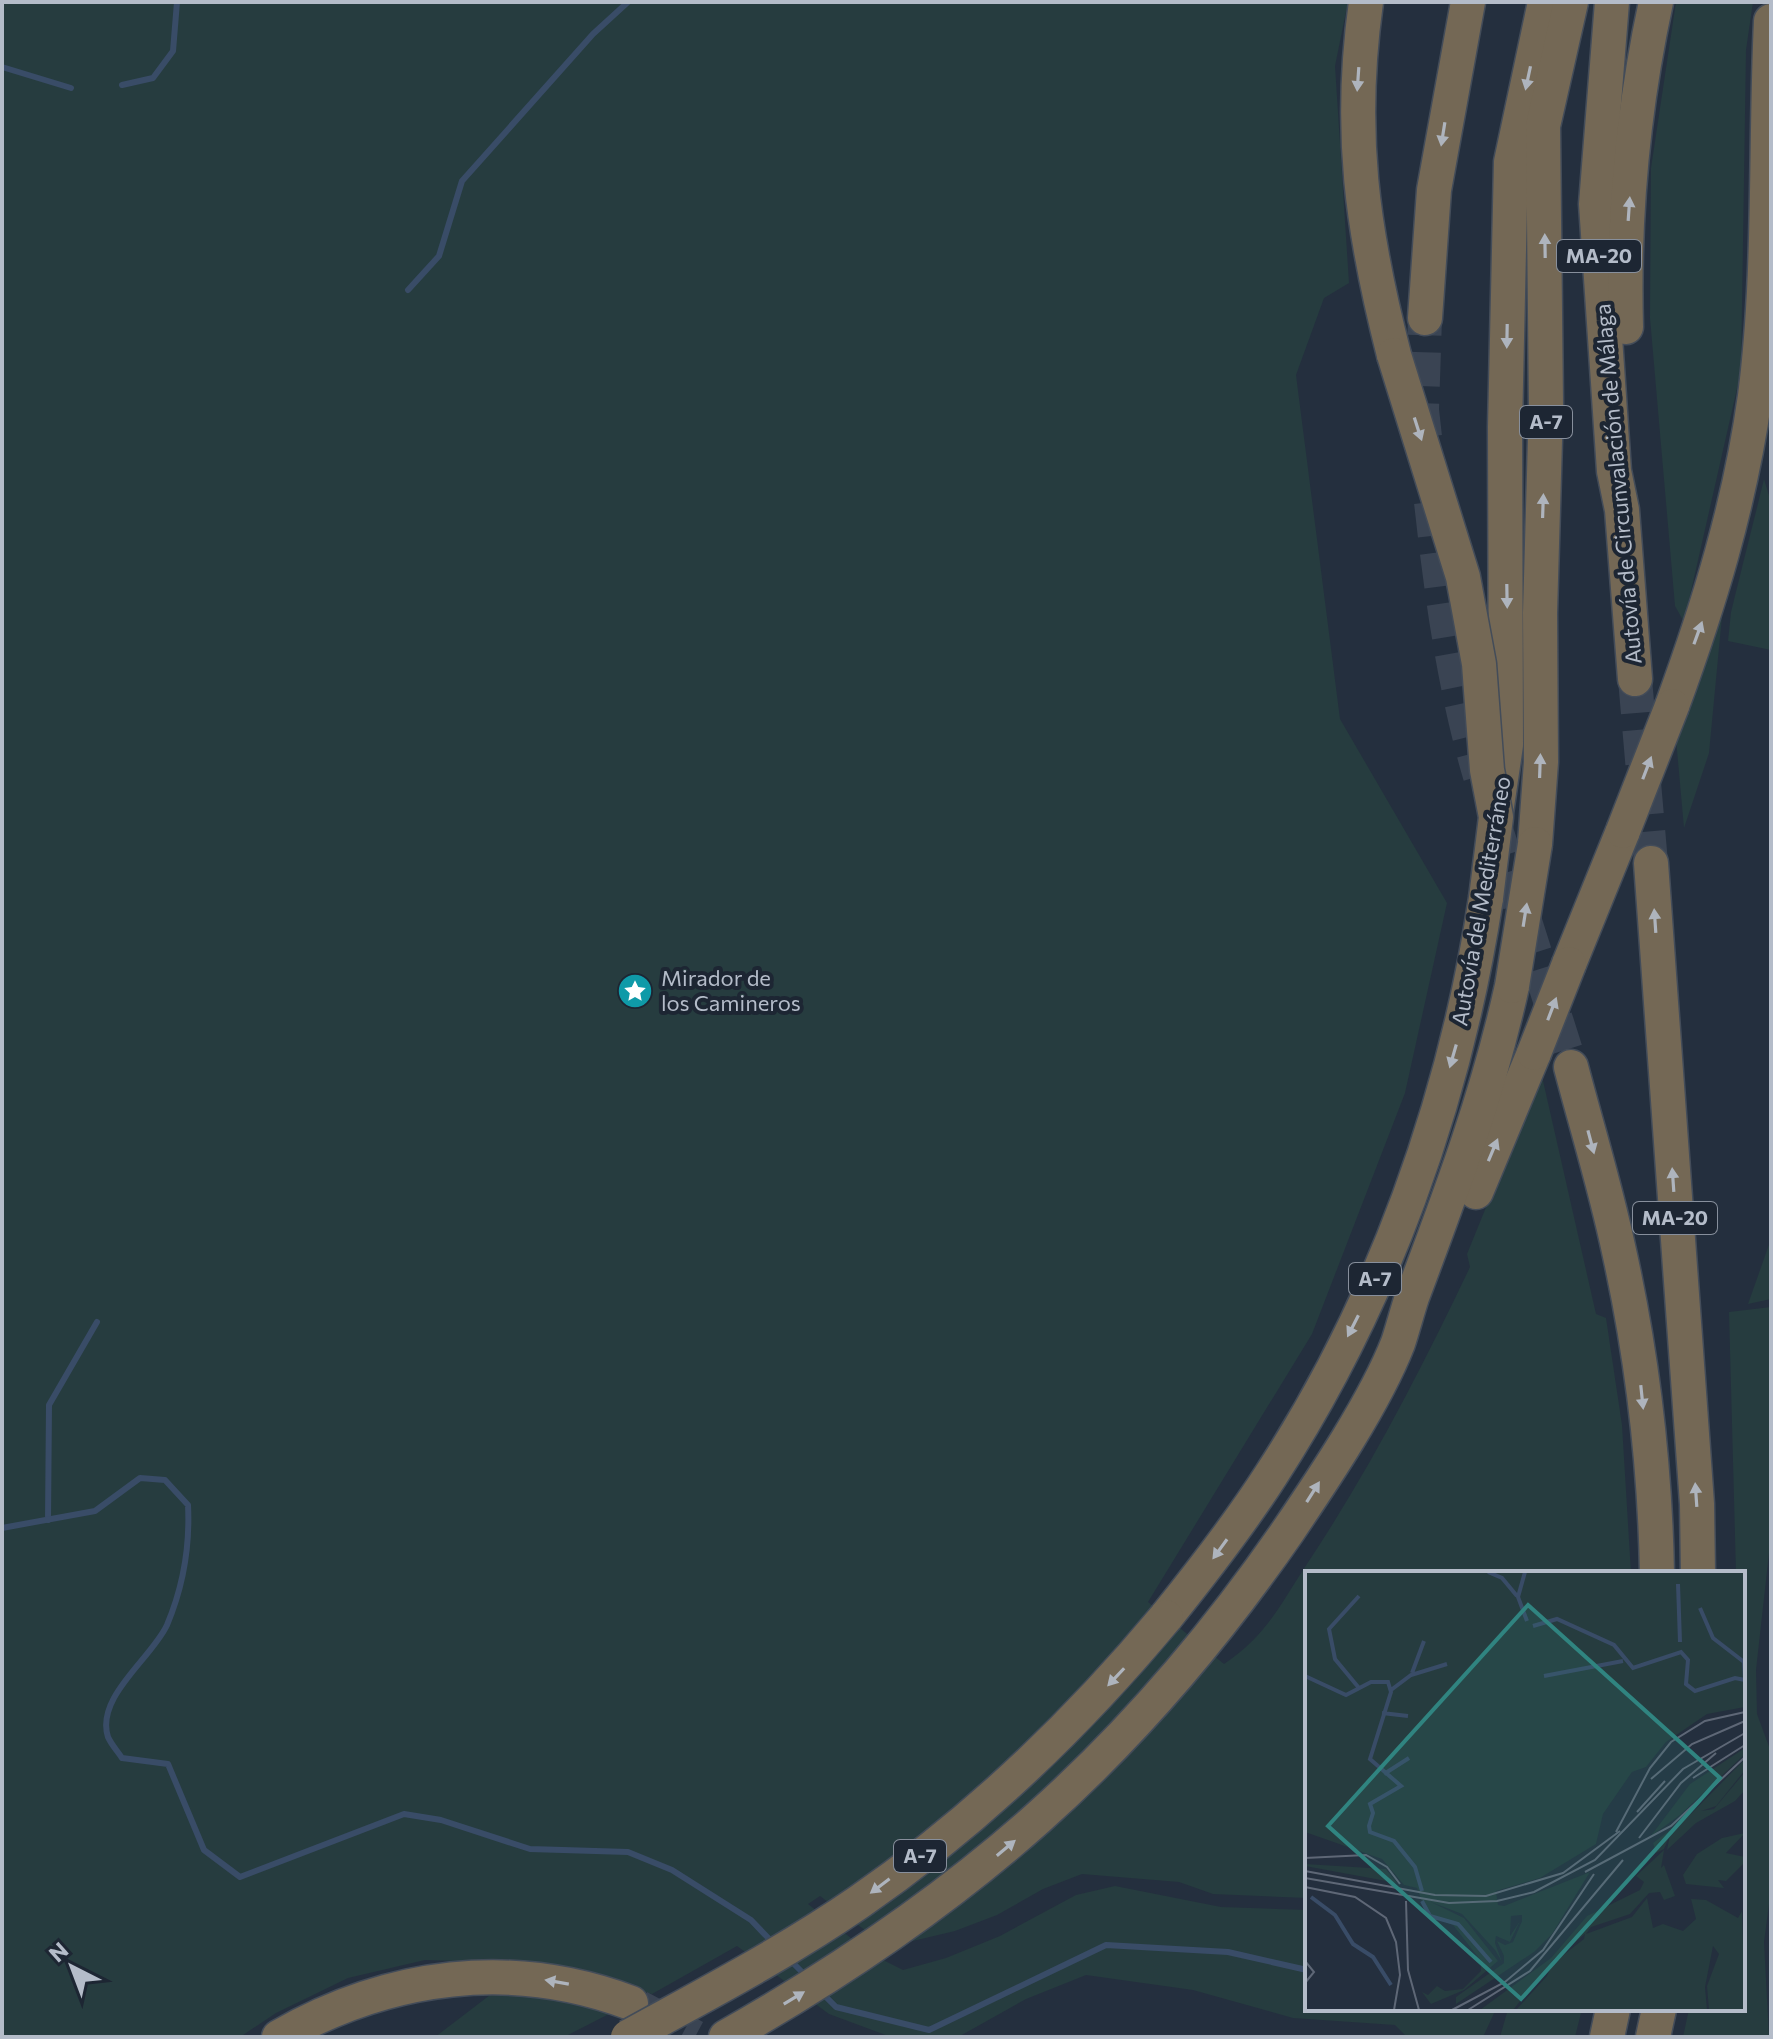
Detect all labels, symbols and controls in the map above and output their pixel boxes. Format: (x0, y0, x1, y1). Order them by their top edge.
one-way arrow (1522, 66, 1534, 91)
one-way arrow (1351, 67, 1364, 92)
one-way arrow (1436, 121, 1449, 146)
one-way arrow (1622, 196, 1635, 221)
one-way arrow (1538, 233, 1551, 258)
road number: MA-20 (1557, 240, 1641, 272)
street label: Autovía de Circunvalación de Málaga (1588, 303, 1647, 666)
one-way arrow (1500, 324, 1513, 349)
road number: A-7 (1520, 406, 1572, 438)
one-way arrow (1412, 417, 1425, 441)
one-way arrow (1537, 493, 1550, 518)
one-way arrow (1501, 584, 1513, 609)
one-way arrow (1693, 621, 1705, 645)
one-way arrow (1534, 753, 1547, 778)
one-way arrow (1641, 756, 1654, 780)
street label: Autovía del Mediterráneo (1445, 774, 1516, 1028)
one-way arrow (1519, 902, 1532, 927)
one-way arrow (1648, 908, 1661, 933)
place label: Mirador de los Camineros (661, 964, 801, 1016)
place icon: Mirador de los Camineros (616, 972, 654, 1010)
one-way arrow (1546, 997, 1559, 1021)
one-way arrow (1446, 1045, 1459, 1069)
one-way arrow (1585, 1130, 1597, 1155)
one-way arrow (1487, 1138, 1500, 1162)
one-way arrow (1666, 1167, 1679, 1192)
road number: MA-20 (1633, 1202, 1717, 1234)
road number: A-7 (1349, 1263, 1401, 1295)
one-way arrow (1346, 1314, 1359, 1337)
one-way arrow (1636, 1385, 1649, 1410)
one-way arrow (1306, 1481, 1320, 1503)
one-way arrow (1689, 1482, 1702, 1507)
one-way arrow (1212, 1538, 1228, 1559)
inset map (1305, 1571, 1745, 2011)
one-way arrow (1107, 1667, 1125, 1686)
road number: A-7 (894, 1840, 946, 1872)
one-way arrow (995, 1840, 1015, 1857)
one-way arrow (870, 1878, 890, 1894)
north arrow (32, 1927, 112, 2007)
text: N (43, 1936, 73, 1967)
one-way arrow (544, 1976, 569, 1988)
one-way arrow (783, 1992, 805, 2006)

